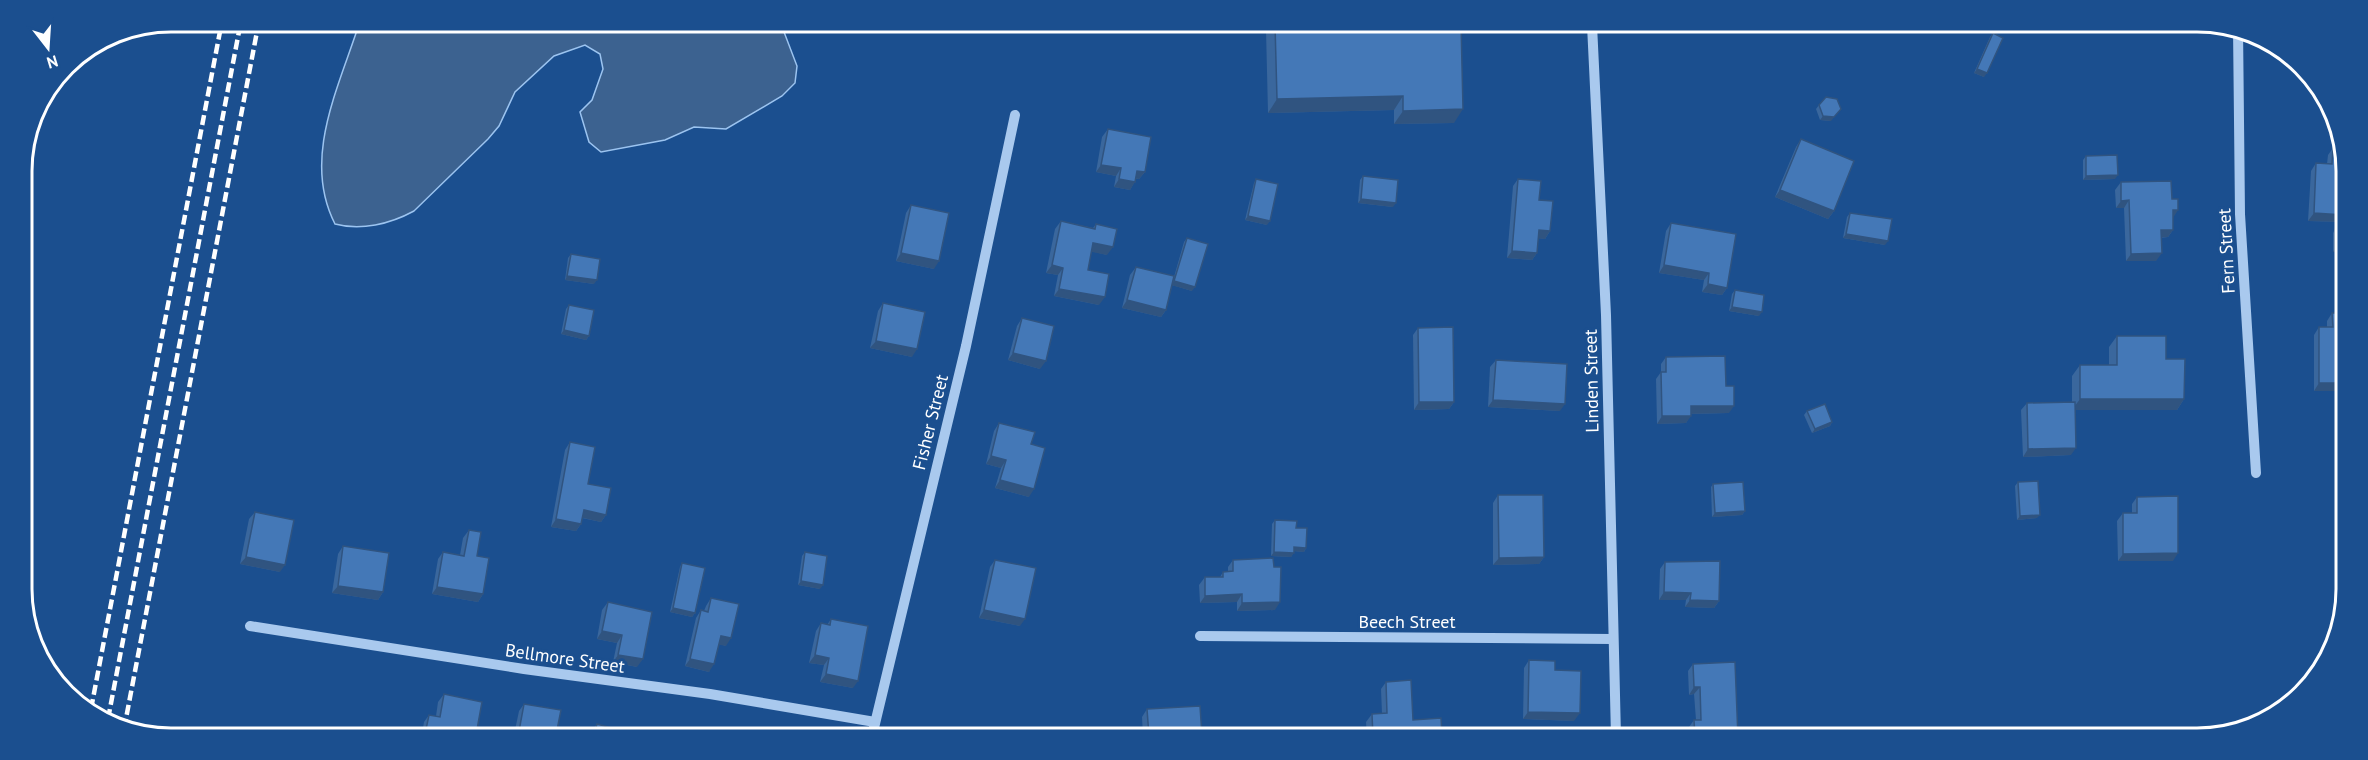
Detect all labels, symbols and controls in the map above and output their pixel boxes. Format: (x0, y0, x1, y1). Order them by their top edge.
north arrow (18, 18, 78, 78)
text: N (44, 51, 60, 73)
street label: Fern Street (2212, 208, 2240, 294)
street label: Linden Street (1579, 329, 1603, 433)
street label: Fisher Street (907, 372, 953, 472)
street label: Beech Street (1358, 610, 1456, 633)
street label: Bellmore Street (504, 638, 626, 678)

